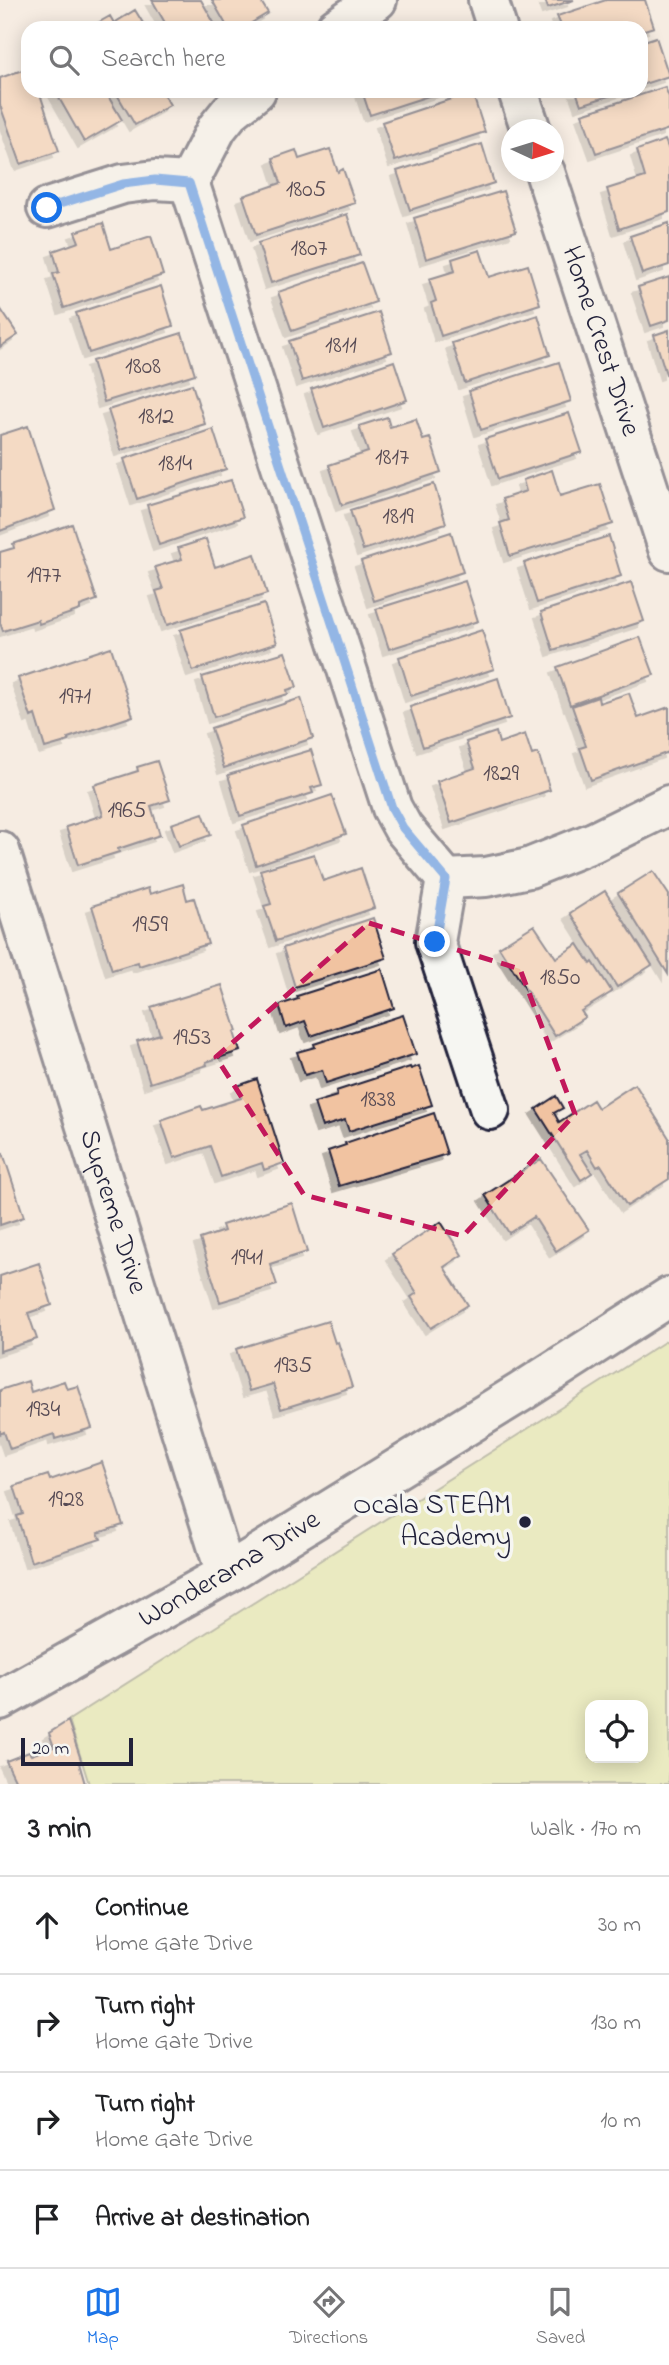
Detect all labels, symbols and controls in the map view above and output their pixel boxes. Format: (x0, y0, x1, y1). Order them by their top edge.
search box (21, 21, 648, 98)
icon: search (45, 41, 83, 79)
text: Search here (101, 41, 226, 79)
north arrow (501, 119, 564, 182)
house number: 1805 (286, 173, 327, 208)
route start (31, 192, 62, 223)
house number: 1807 (291, 232, 328, 267)
street label: Home Crest Drive (550, 241, 651, 442)
house number: 1811 (325, 329, 357, 364)
house number: 1808 (125, 350, 161, 385)
house number: 1812 (138, 400, 174, 435)
house number: 1817 (375, 441, 409, 476)
house number: 1814 (158, 447, 192, 482)
house number: 1819 (382, 500, 415, 535)
house number: 1977 (27, 559, 61, 594)
house number: 1971 (59, 680, 92, 715)
house number: 1829 (483, 757, 520, 792)
house number: 1965 (107, 794, 147, 829)
house number: 1959 (132, 908, 169, 943)
route end (419, 926, 450, 957)
house number: 1850 (540, 961, 580, 996)
house number: 1953 (173, 1021, 211, 1056)
house number: 1838 (360, 1083, 396, 1118)
street label: Supreme Drive (68, 1124, 158, 1300)
house number: 1941 (231, 1241, 264, 1276)
house number: 1935 (274, 1349, 313, 1384)
house number: 1934 (26, 1393, 60, 1428)
house number: 1928 (48, 1483, 84, 1518)
place label: Ocala STEAM Academy (353, 1486, 511, 1559)
street label: Wonderama Drive (131, 1500, 329, 1639)
marker: Ocala STEAM Academy (517, 1514, 533, 1530)
map controls (585, 1700, 648, 1763)
button: locate (585, 1700, 648, 1763)
scale bar (21, 1735, 133, 1767)
text: 20 m (32, 1736, 69, 1763)
text: 3 min (28, 1808, 91, 1852)
text: Walk · 170 m (530, 1813, 641, 1846)
text: Continue (95, 1890, 188, 1928)
icon: ahead (28, 1906, 66, 1944)
text: 30 m (598, 1909, 641, 1942)
text: Home Gate Drive (95, 1928, 253, 1961)
text: Turn right (95, 1988, 195, 2026)
icon: right (28, 2004, 66, 2042)
text: 130 m (591, 2007, 641, 2040)
text: Home Gate Drive (95, 2026, 253, 2059)
text: Turn right (95, 2086, 195, 2124)
icon: right (28, 2102, 66, 2140)
text: 10 m (600, 2105, 641, 2138)
text: Home Gate Drive (95, 2124, 253, 2157)
icon: arrive (28, 2200, 66, 2238)
text: Arrive at destination (95, 2200, 310, 2238)
tab: Map (84, 2283, 122, 2352)
tab: Directions (289, 2283, 368, 2352)
tab: Saved (536, 2283, 585, 2352)

